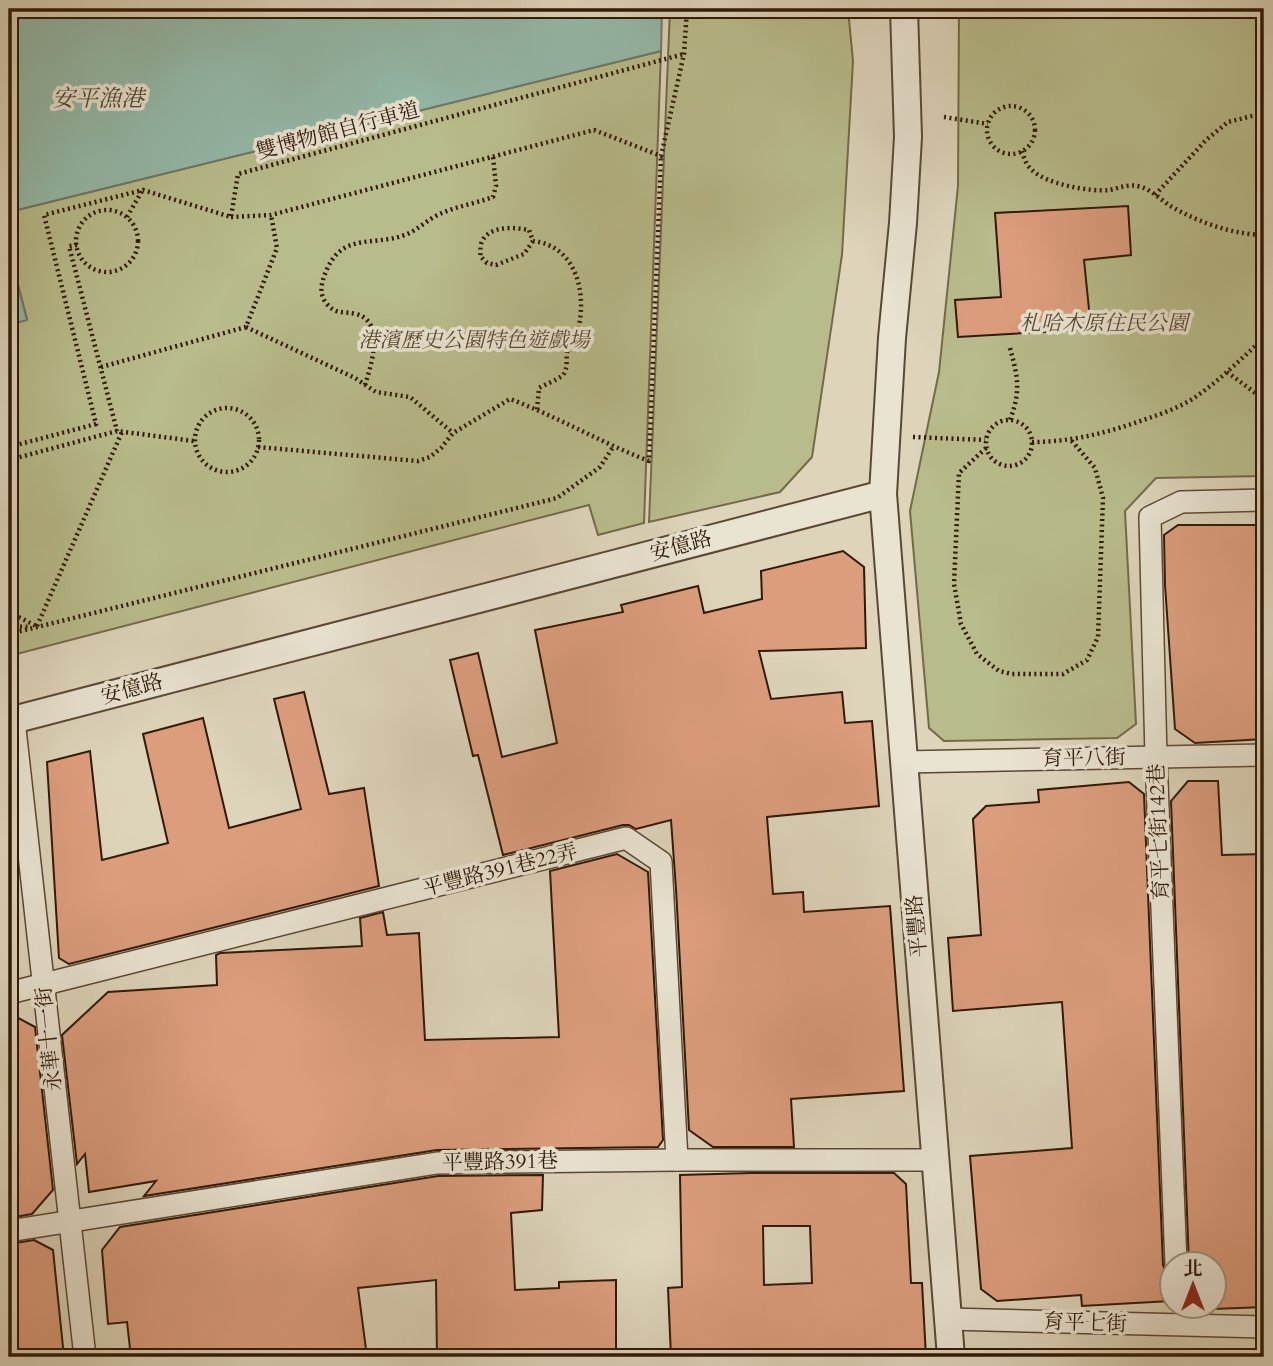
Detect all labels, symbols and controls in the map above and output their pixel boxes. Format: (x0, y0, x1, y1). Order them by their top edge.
water label: 安平漁港 (52, 83, 147, 114)
street label: 雙博物館自行車道 (253, 95, 423, 167)
park label: 札哈木原住民公園 (1020, 309, 1191, 338)
park label: 港濱歷史公園特色遊戲場 (359, 326, 591, 355)
street label: 安億路 (647, 524, 715, 568)
street label: 安億路 (98, 667, 166, 711)
street label: 育平八街 (1042, 743, 1126, 773)
street label: 育平七街142巷 (1142, 763, 1176, 901)
street label: 平豐路391巷22弄 (419, 837, 581, 903)
street label: 平豐路 (900, 893, 934, 959)
street label: 永華十一街 (29, 985, 69, 1093)
street label: 平豐路391巷 (442, 1146, 558, 1178)
north arrow (1158, 1250, 1228, 1320)
text: 北 (1183, 1256, 1203, 1282)
street label: 育平七街 (1043, 1307, 1127, 1339)

